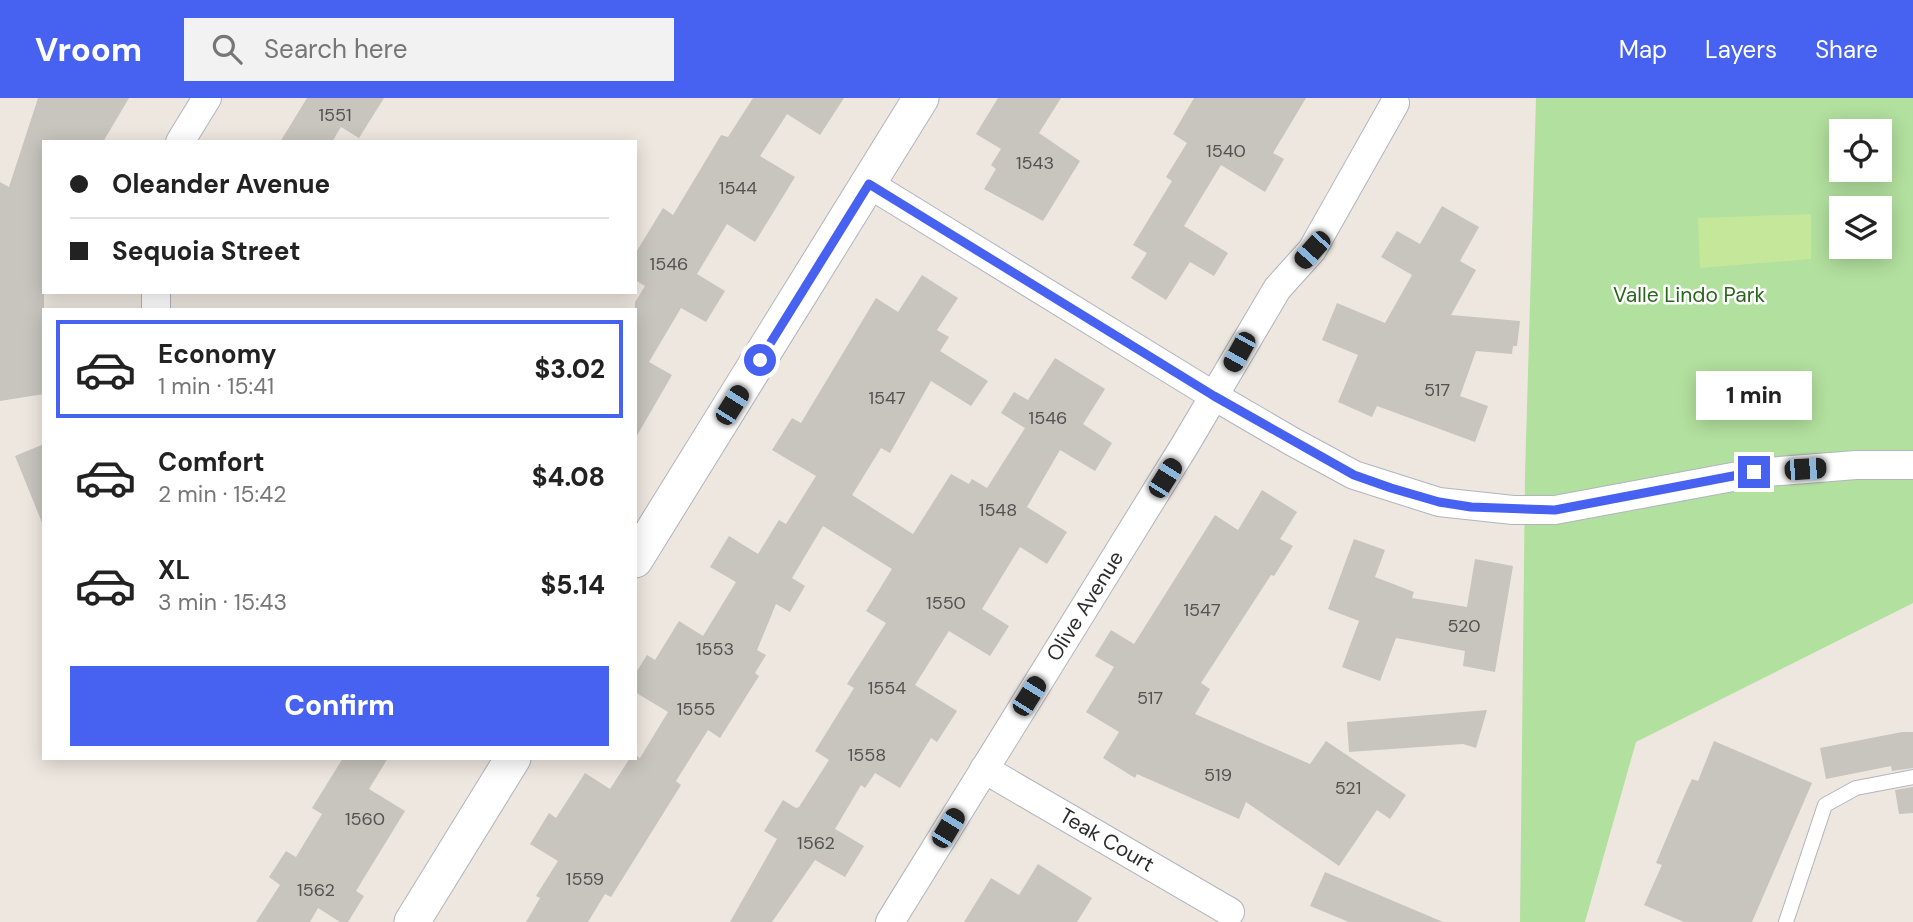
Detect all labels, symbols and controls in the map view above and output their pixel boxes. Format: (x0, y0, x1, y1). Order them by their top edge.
search box (184, 18, 674, 81)
text: Vroom (35, 28, 142, 71)
icon: search (208, 30, 246, 68)
text: Search here (264, 32, 408, 66)
text: Map (1619, 34, 1667, 65)
text: Layers (1705, 34, 1777, 65)
text: Share (1815, 34, 1878, 65)
house number: 1551 (318, 103, 352, 127)
map controls (1829, 119, 1892, 259)
button: locate (1829, 119, 1892, 182)
house number: 1540 (1206, 139, 1246, 163)
house number: 1543 (1016, 151, 1054, 175)
text: Oleander Avenue (112, 167, 330, 201)
house number: 1544 (719, 176, 757, 200)
button: layers (1829, 196, 1892, 259)
car (1291, 227, 1334, 273)
text: Sequoia Street (112, 234, 301, 268)
house number: 1546 (650, 252, 688, 276)
park label: Valle Lindo Park (1613, 281, 1765, 309)
car (1220, 329, 1259, 375)
text: Economy (158, 337, 276, 371)
icon: car (74, 338, 137, 401)
route start (744, 344, 776, 376)
text: $3.02 (535, 352, 605, 386)
callout: 1 min (1696, 370, 1812, 420)
text: 1 min · 15:41 (158, 371, 274, 401)
house number: 517 (1424, 378, 1450, 402)
text: 1 min (1726, 380, 1782, 410)
car (712, 382, 753, 428)
house number: 1547 (868, 386, 906, 410)
house number: 1546 (1029, 406, 1067, 430)
text: Comfort (158, 445, 264, 479)
icon: car (74, 446, 137, 509)
car (1145, 455, 1186, 501)
route end (1738, 456, 1770, 488)
car (1784, 457, 1827, 481)
text: $4.08 (532, 460, 605, 494)
text: 2 min · 15:42 (158, 479, 286, 509)
house number: 1548 (979, 498, 1017, 522)
street label: Olive Avenue (1040, 545, 1130, 667)
text: XL (158, 553, 190, 587)
icon: car (74, 554, 137, 617)
text: $5.14 (541, 568, 605, 602)
text: 3 min · 15:43 (158, 587, 287, 617)
house number: 1550 (926, 591, 966, 615)
house number: 1547 (1183, 598, 1221, 622)
house number: 520 (1447, 614, 1481, 638)
house number: 1553 (696, 637, 734, 661)
button: Confirm (70, 666, 609, 746)
car (1009, 673, 1050, 719)
house number: 1554 (868, 676, 906, 700)
house number: 517 (1137, 686, 1163, 710)
house number: 1555 (677, 697, 715, 721)
house number: 1558 (848, 743, 886, 767)
house number: 519 (1204, 763, 1232, 787)
house number: 521 (1335, 776, 1361, 800)
street label: Teak Court (1055, 802, 1159, 878)
car (929, 805, 968, 851)
house number: 1560 (345, 807, 385, 831)
house number: 1562 (797, 831, 835, 855)
house number: 1559 (566, 867, 604, 891)
house number: 1562 (297, 878, 335, 902)

